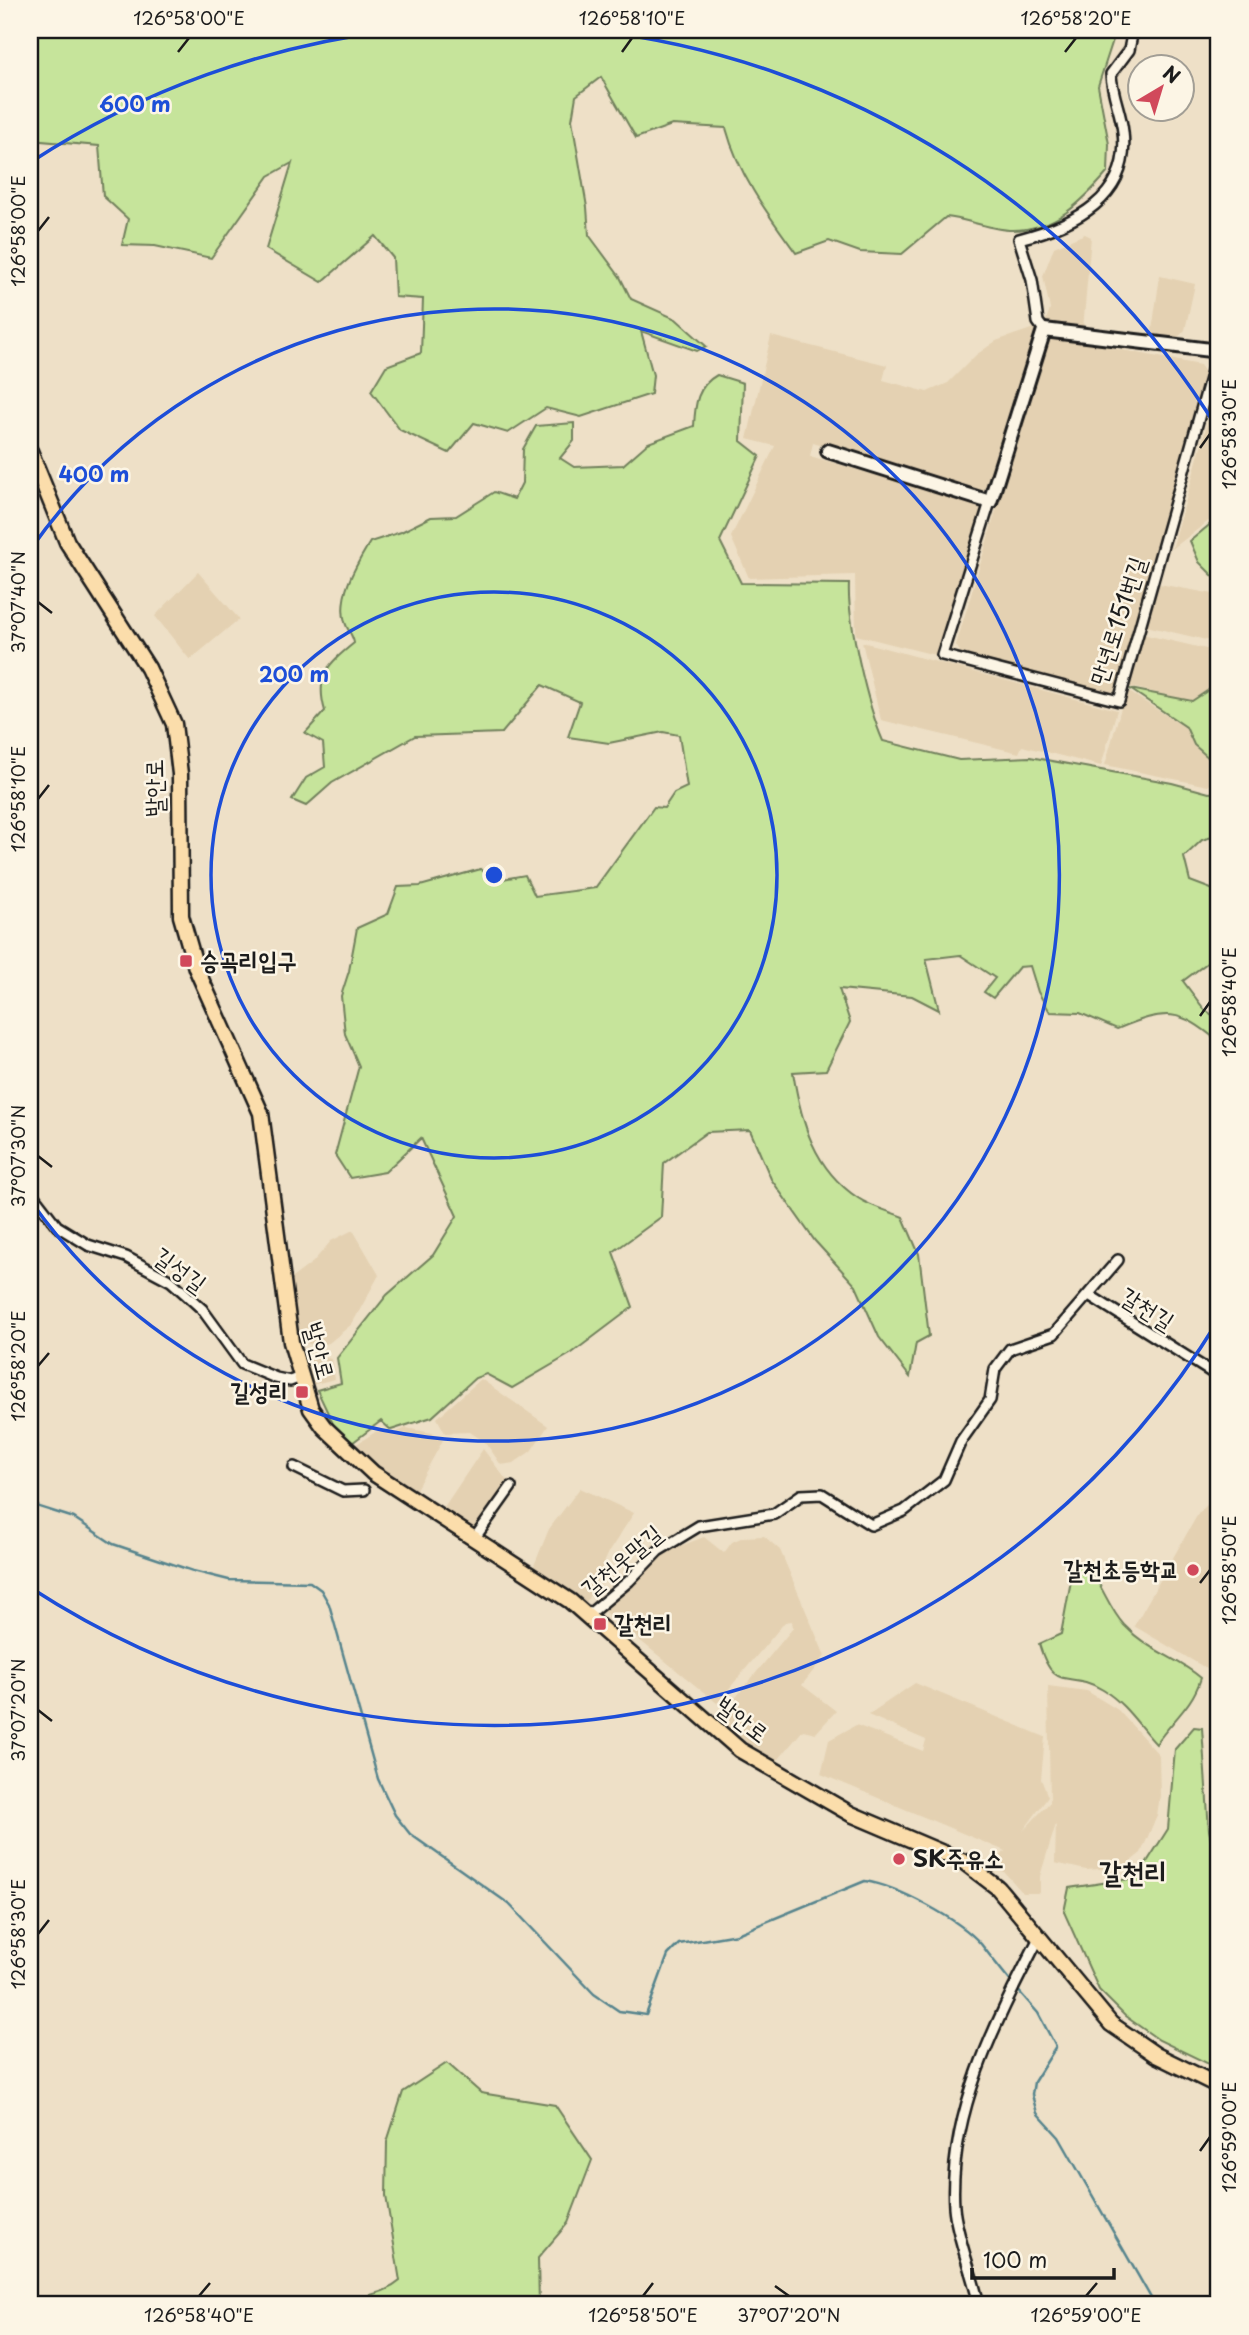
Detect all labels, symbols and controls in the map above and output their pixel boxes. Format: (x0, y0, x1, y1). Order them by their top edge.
text: 126°58'00"E (133, 4, 245, 31)
text: 126°58'10"E (579, 4, 685, 31)
text: 126°58'20"E (1020, 4, 1132, 31)
north arrow (1126, 52, 1196, 122)
text: N (1158, 58, 1187, 89)
text: 600 m (99, 87, 171, 119)
text: 126°58'00"E (4, 175, 31, 287)
text: 126°58'30"E (1215, 379, 1242, 489)
text: 400 m (59, 457, 129, 489)
text: 37°07'40"N (4, 551, 31, 653)
street label: 만년로151번길 (1078, 552, 1154, 689)
text: 200 m (259, 657, 329, 689)
text: 126°58'10"E (4, 746, 31, 852)
street label: 발안로 (134, 759, 172, 817)
centre of rings (482, 863, 506, 887)
place label: 승곡리입구 (200, 941, 297, 977)
text: 126°58'40"E (1215, 947, 1242, 1057)
marker: 승곡리입구 (178, 953, 194, 969)
text: 37°07'30"N (4, 1105, 31, 1207)
street label: 길성길 (147, 1237, 215, 1300)
street label: 갈천길 (1114, 1277, 1182, 1338)
text: 126°58'20"E (4, 1310, 31, 1422)
street label: 발안로 (296, 1318, 346, 1383)
place label: 길성리 (230, 1372, 288, 1408)
marker: 길성리 (294, 1384, 310, 1400)
street label: 갈천웃말길 (572, 1515, 669, 1604)
text: 126°58'50"E (1215, 1515, 1242, 1625)
place label: 갈천초등학교 (1063, 1550, 1179, 1586)
marker: 갈천초등학교 (1185, 1562, 1201, 1578)
place label: 갈천리 (614, 1604, 672, 1640)
marker: 갈천리 (592, 1616, 608, 1632)
text: 37°07'20"N (4, 1658, 31, 1762)
street label: 발안로 (709, 1687, 777, 1750)
place label: SK주유소 (913, 1839, 1004, 1875)
district label: 갈천리 (1099, 1849, 1167, 1892)
marker: SK주유소 (891, 1851, 907, 1867)
text: 126°58'30"E (4, 1879, 31, 1989)
text: 126°59'00"E (1215, 2081, 1242, 2193)
scale bar (972, 2237, 1114, 2281)
text: 100 m (983, 2243, 1047, 2275)
text: 126°58'40"E (144, 2301, 254, 2328)
text: 126°58'50"E (588, 2301, 698, 2328)
text: 37°07'20"N (737, 2301, 841, 2328)
text: 126°59'00"E (1030, 2301, 1142, 2328)

